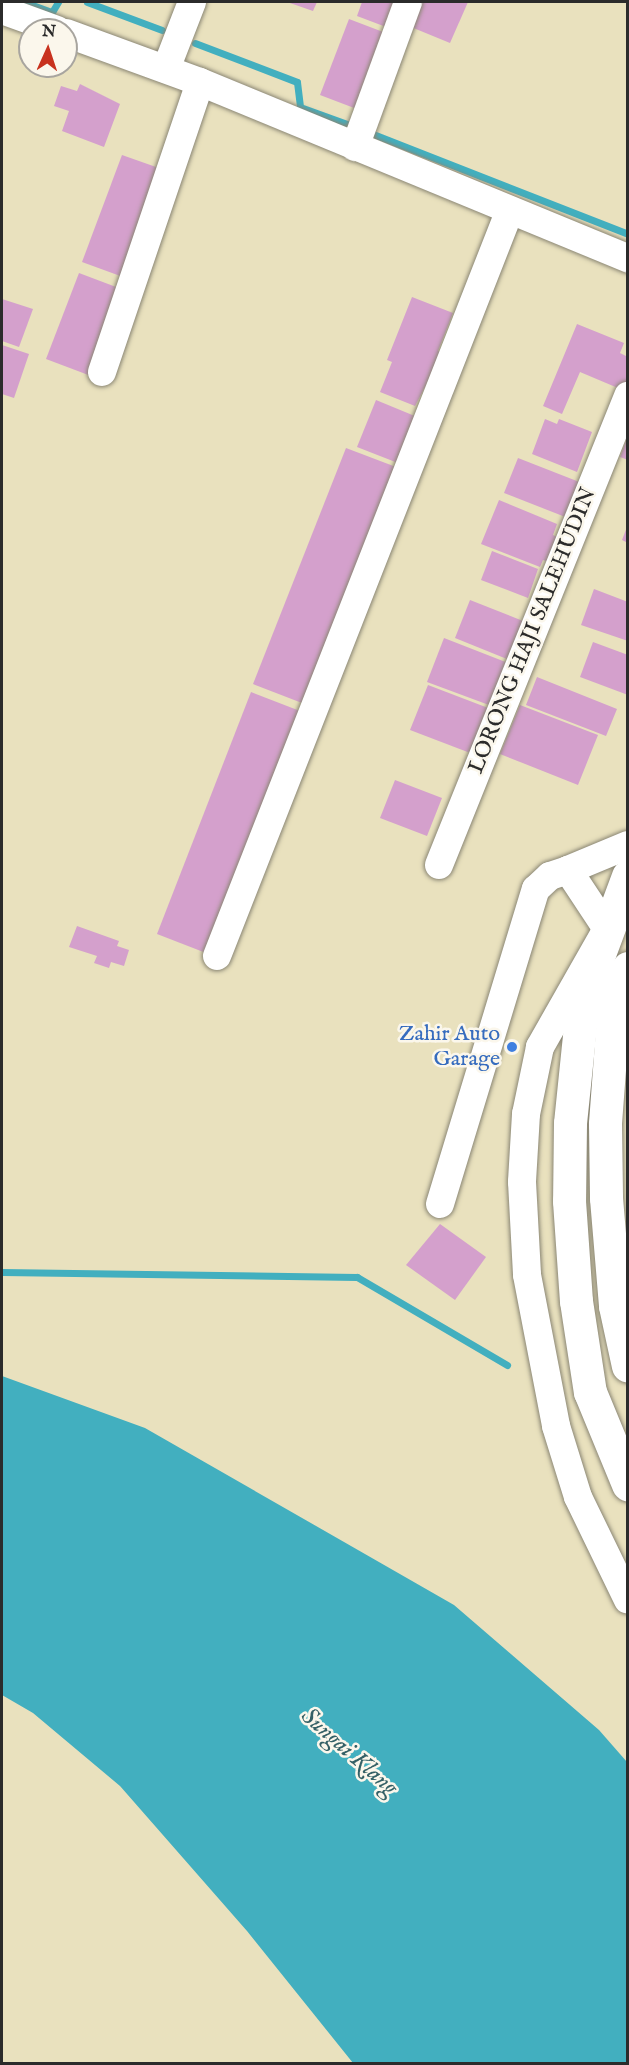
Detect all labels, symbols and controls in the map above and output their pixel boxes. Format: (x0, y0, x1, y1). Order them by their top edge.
north arrow (18, 18, 78, 78)
text: N (41, 22, 56, 42)
street label: LORONG HAJI SALEHUDIN (463, 484, 603, 778)
place label: Zahir Auto Garage (399, 1021, 500, 1072)
marker: Zahir Auto Garage (505, 1040, 519, 1054)
water label: Sungai Klang (295, 1702, 403, 1802)

